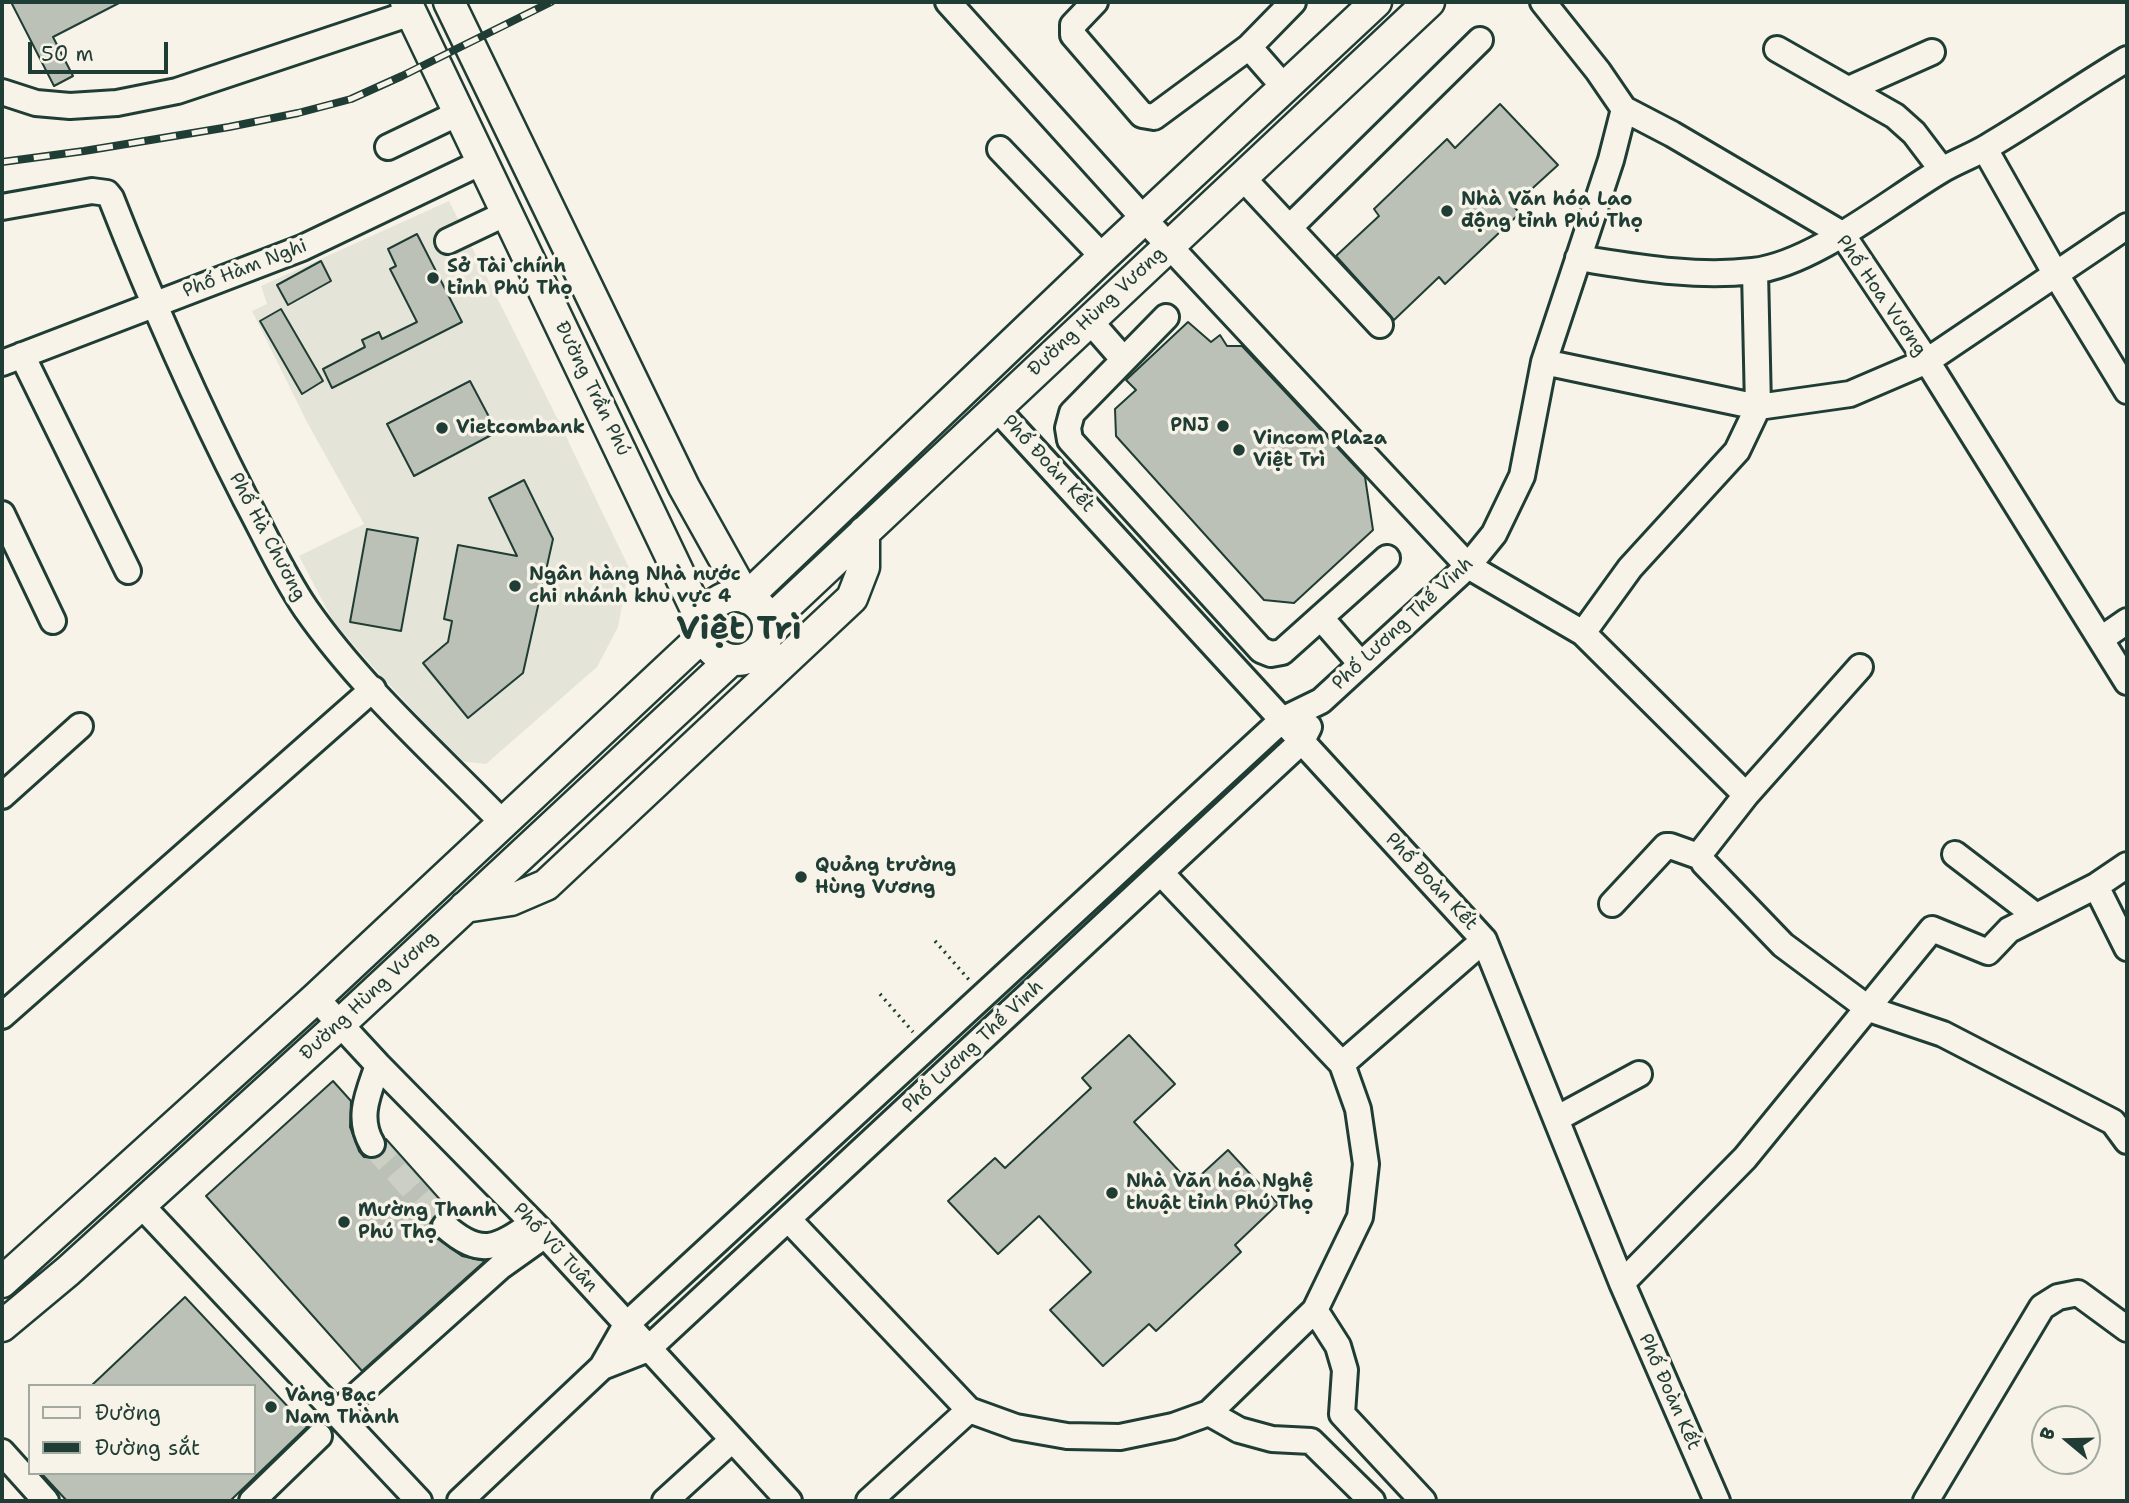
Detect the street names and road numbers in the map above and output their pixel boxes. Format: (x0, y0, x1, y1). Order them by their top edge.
street label: Phố Hoa Vương (1831, 231, 1931, 361)
street label: Phố Hàm Nghi (180, 235, 310, 303)
street label: Đường Hùng Vương (1024, 243, 1170, 381)
street label: Đường Trần Phú (550, 318, 634, 460)
street label: Phố Đoàn Kết (997, 411, 1099, 517)
street label: Phố Hà Chương (224, 469, 310, 605)
street label: Phố Lương Thế Vinh (1328, 553, 1478, 695)
street label: Phố Đoàn Kết (1380, 829, 1482, 935)
street label: Đường Hùng Vương (296, 927, 442, 1065)
street label: Phố Lương Thế Vinh (898, 976, 1048, 1118)
street label: Phố Vũ Tuân (508, 1199, 602, 1297)
street label: Phố Đoàn Kết (1633, 1330, 1705, 1454)

